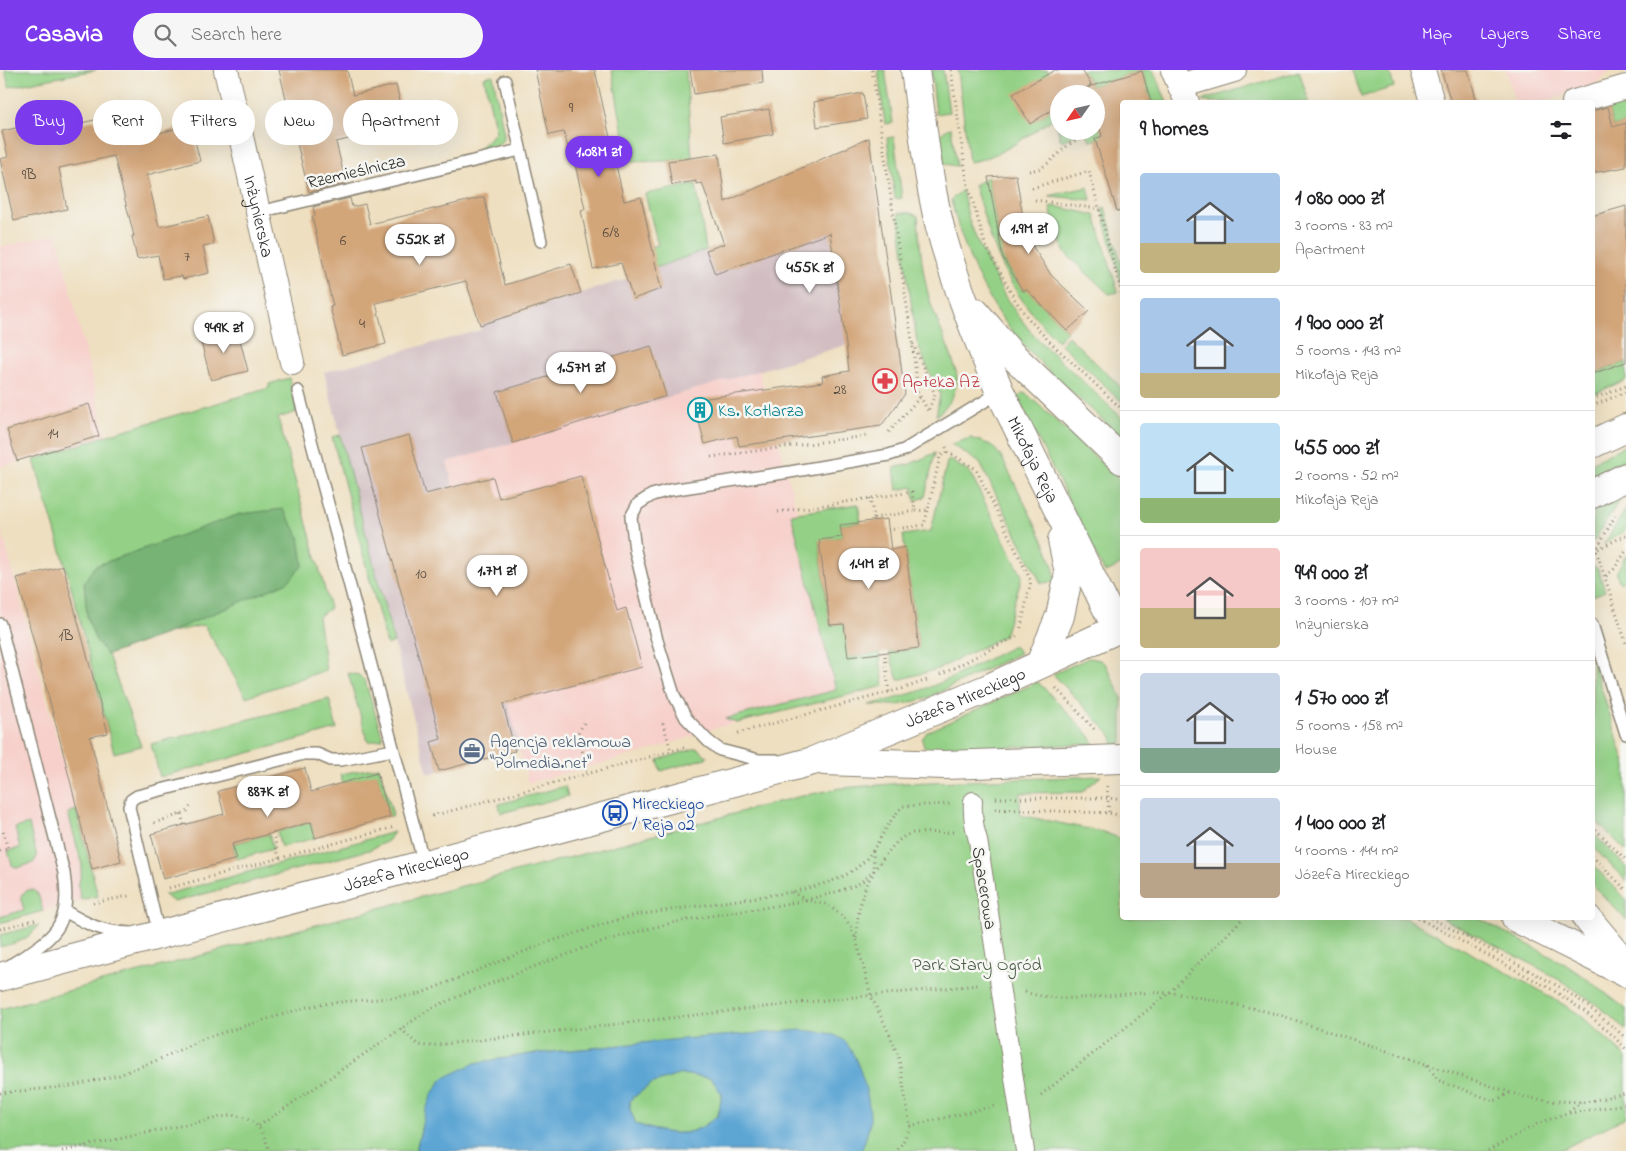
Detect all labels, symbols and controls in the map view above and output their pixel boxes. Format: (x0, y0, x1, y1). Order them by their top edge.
search box (133, 13, 483, 58)
text: Casavia (25, 18, 103, 53)
icon: search (151, 21, 179, 49)
text: Search here (191, 22, 282, 49)
text: Map (1422, 22, 1452, 48)
text: Layers (1480, 22, 1530, 48)
text: Share (1558, 22, 1601, 48)
north arrow (1050, 85, 1105, 140)
map controls (1050, 85, 1105, 140)
house number: 9 (569, 97, 574, 119)
chip: Buy (15, 100, 83, 145)
chip: Rent (93, 100, 162, 145)
chip: Filters (172, 100, 255, 145)
chip: New (265, 100, 333, 145)
chip: Apartment (343, 100, 458, 145)
text: 9 homes (1140, 115, 1209, 145)
icon: filters (1547, 116, 1575, 144)
pin: 1.08M zł (547, 136, 651, 178)
text: 1.08M zł (576, 140, 622, 164)
street label: Rzemieślnicza (305, 149, 408, 197)
house number: 9B (22, 164, 36, 186)
street label: Inżynierska (235, 173, 279, 260)
text: 1 080 000 zł (1295, 184, 1384, 214)
icon: home (1180, 193, 1240, 253)
pin: 1.9M zł (983, 212, 1075, 255)
text: 3 rooms · 83 m² (1295, 214, 1393, 238)
text: 1.9M zł (1010, 217, 1048, 241)
house number: 6/8 (603, 222, 620, 244)
pin: 552K zł (374, 224, 466, 266)
text: 552K zł (396, 228, 444, 252)
house number: 6 (340, 230, 347, 252)
text: Apartment (1295, 238, 1365, 262)
house number: 7 (184, 246, 190, 268)
pin: 455K zł (764, 252, 856, 294)
text: 455K zł (787, 256, 834, 280)
text: 1 900 000 zł (1295, 309, 1383, 339)
pin: 949K zł (178, 312, 270, 354)
house number: 4 (359, 313, 365, 335)
text: 949K zł (205, 316, 243, 340)
icon: home (1180, 318, 1240, 378)
text: 5 rooms · 143 m² (1295, 339, 1401, 363)
pin: 1.57M zł (529, 352, 633, 394)
text: 1.57M zł (557, 356, 605, 380)
text: Mikołaja Reja (1295, 363, 1378, 387)
pharmacy icon: Apteka AZ (872, 368, 898, 394)
place label: Apteka AZ (902, 370, 980, 396)
house number: 28 (833, 379, 847, 401)
building icon: Ks. Kotlarza (687, 397, 713, 423)
place label: Ks. Kotlarza (718, 399, 804, 425)
street label: Mikołaja Reja (999, 412, 1064, 508)
house number: 14 (48, 423, 58, 445)
text: 455 000 zł (1295, 434, 1379, 464)
icon: home (1180, 443, 1240, 503)
text: 2 rooms · 52 m² (1295, 464, 1399, 488)
text: Mikołaja Reja (1295, 488, 1378, 512)
pin: 1.4M zł (823, 548, 915, 590)
text: 1.4M zł (850, 552, 889, 576)
pin: 1.7M zł (451, 554, 543, 597)
text: 1.7M zł (478, 559, 517, 583)
text: 949 000 zł (1295, 559, 1368, 589)
house number: 10 (415, 563, 427, 585)
icon: home (1180, 568, 1240, 628)
text: 3 rooms · 107 m² (1295, 589, 1399, 613)
text: Inżynierska (1295, 613, 1369, 637)
house number: 1B (59, 625, 73, 647)
street label: Józefa Mireckiego (901, 662, 1030, 736)
text: 1 570 000 zł (1295, 684, 1388, 714)
icon: home (1180, 693, 1240, 753)
text: 5 rooms · 158 m² (1295, 714, 1403, 738)
place label: Agencja reklamowa "Polmedia.net" (490, 730, 631, 777)
office icon: Agencja reklamowa "Polmedia.net" (459, 738, 485, 764)
text: House (1295, 738, 1337, 762)
pin: 887K zł (222, 776, 314, 818)
text: 887K zł (248, 780, 288, 804)
place label: Mireckiego / Reja 02 (632, 792, 704, 839)
bus stop icon: Mireckiego / Reja 02 (602, 800, 628, 826)
text: 1 400 000 zł (1295, 809, 1385, 839)
icon: home (1180, 818, 1240, 878)
text: 4 rooms · 144 m² (1295, 839, 1399, 863)
street label: Józefa Mireckiego (341, 842, 472, 900)
street label: Spacerowa (964, 845, 1002, 932)
text: Józefa Mireckiego (1295, 863, 1409, 887)
park label: Park Stary Ogród (912, 953, 1042, 980)

